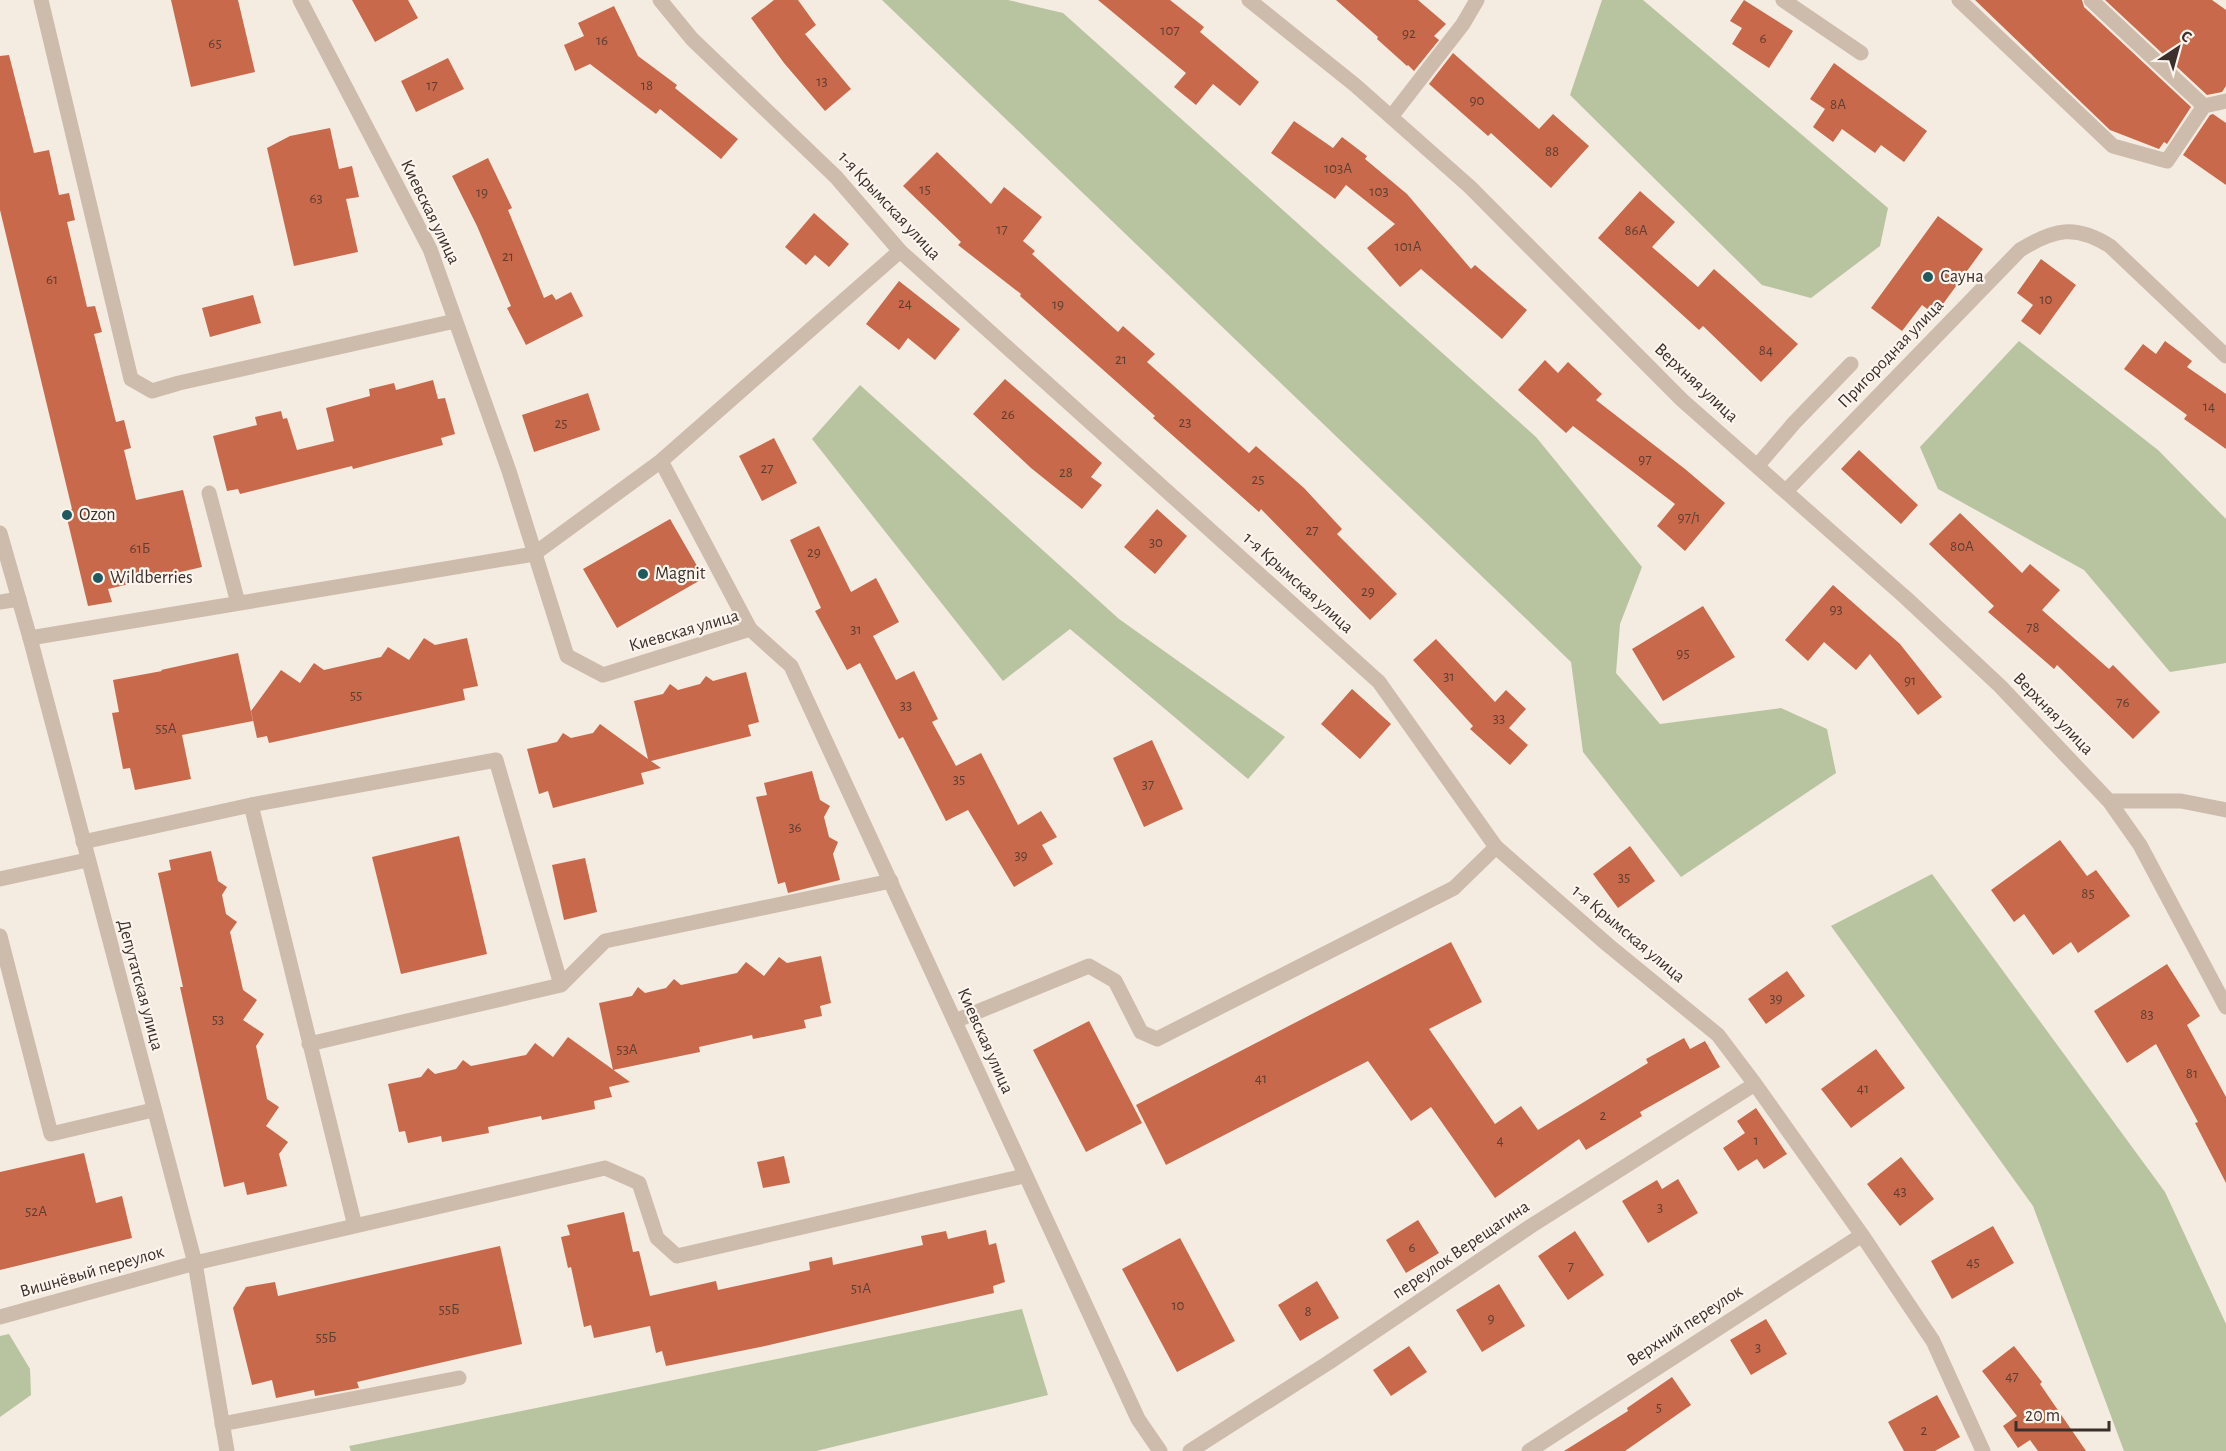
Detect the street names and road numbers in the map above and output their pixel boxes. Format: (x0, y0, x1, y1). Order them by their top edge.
street label: 1-я Крымская улица (834, 148, 944, 264)
street label: Киевская улица (397, 157, 463, 267)
street label: Пригородная улица (1835, 296, 1947, 412)
street label: Верхняя улица (1651, 340, 1741, 426)
street label: 1-я Крымская улица (1239, 529, 1357, 637)
street label: Киевская улица (627, 607, 741, 655)
street label: Верхняя улица (2009, 669, 2097, 759)
street label: 1-я Крымская улица (1568, 882, 1688, 986)
street label: Депутатская улица (114, 918, 166, 1052)
street label: Киевская улица (954, 985, 1016, 1097)
street label: переулок Верещагина (1389, 1198, 1533, 1302)
street label: Вишнёвый переулок (18, 1243, 167, 1301)
street label: Верхний переулок (1624, 1282, 1747, 1370)

